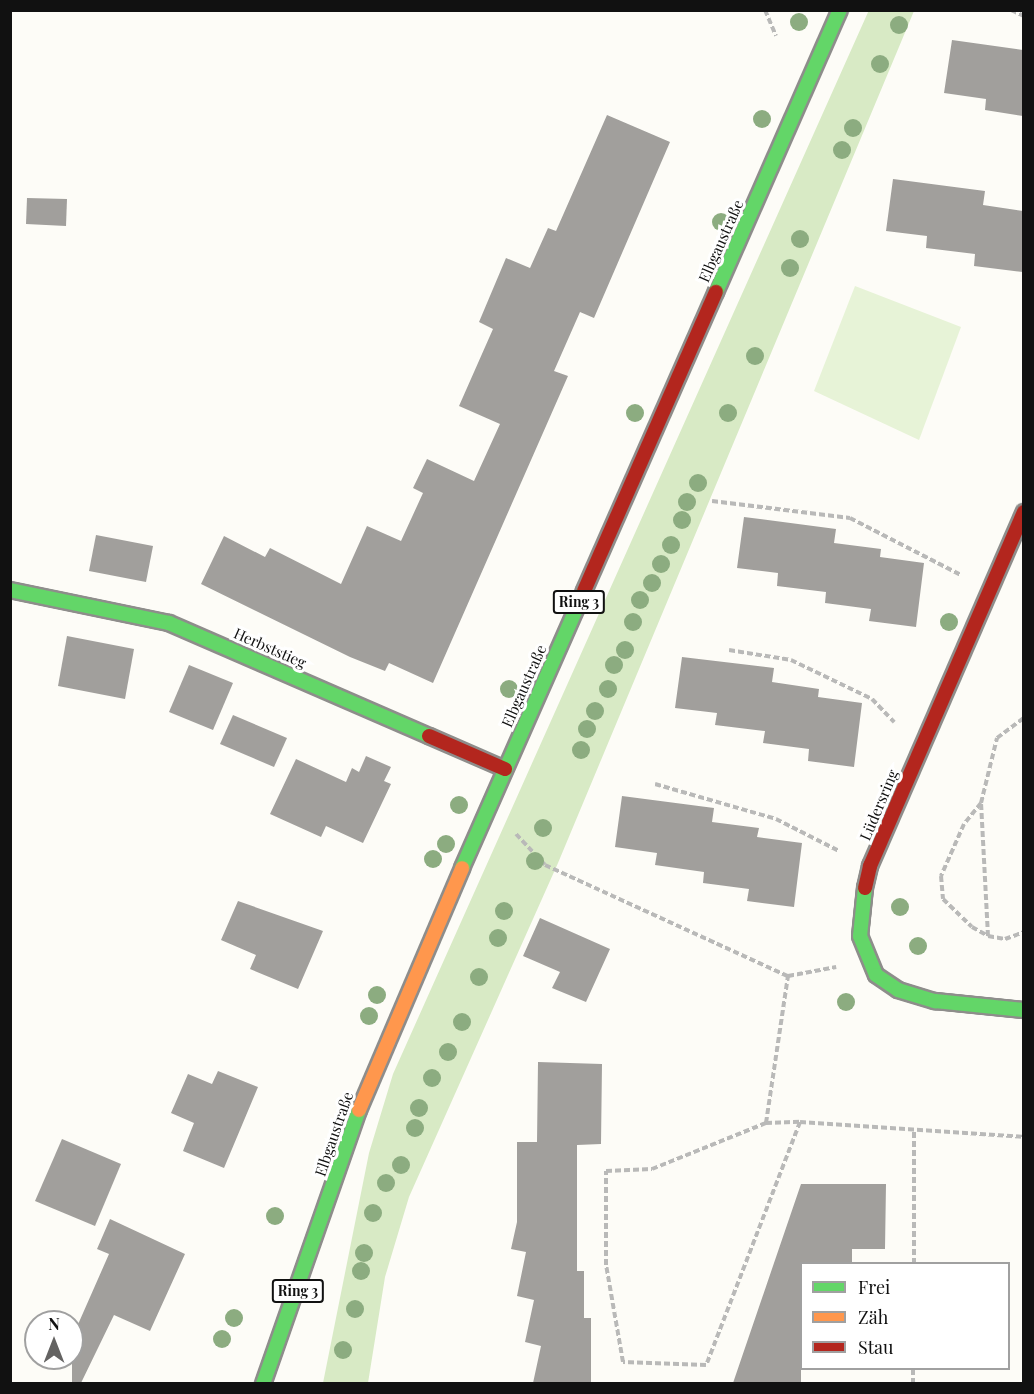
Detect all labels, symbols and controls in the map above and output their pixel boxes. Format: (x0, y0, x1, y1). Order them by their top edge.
street label: Elbgaustraße (695, 197, 747, 285)
road number: Ring 3 (552, 591, 606, 613)
street label: Herbststieg (231, 624, 309, 672)
street label: Elbgaustraße (498, 642, 550, 730)
street label: Lüdersring (856, 767, 902, 843)
street label: Elbgaustraße (311, 1089, 357, 1179)
legend (800, 1262, 1010, 1370)
text: Frei (858, 1275, 890, 1299)
road number: Ring 3 (271, 1280, 325, 1302)
text: Zäh (858, 1305, 888, 1329)
north arrow (24, 1310, 84, 1370)
text: N (48, 1313, 60, 1334)
text: Stau (858, 1335, 894, 1359)

